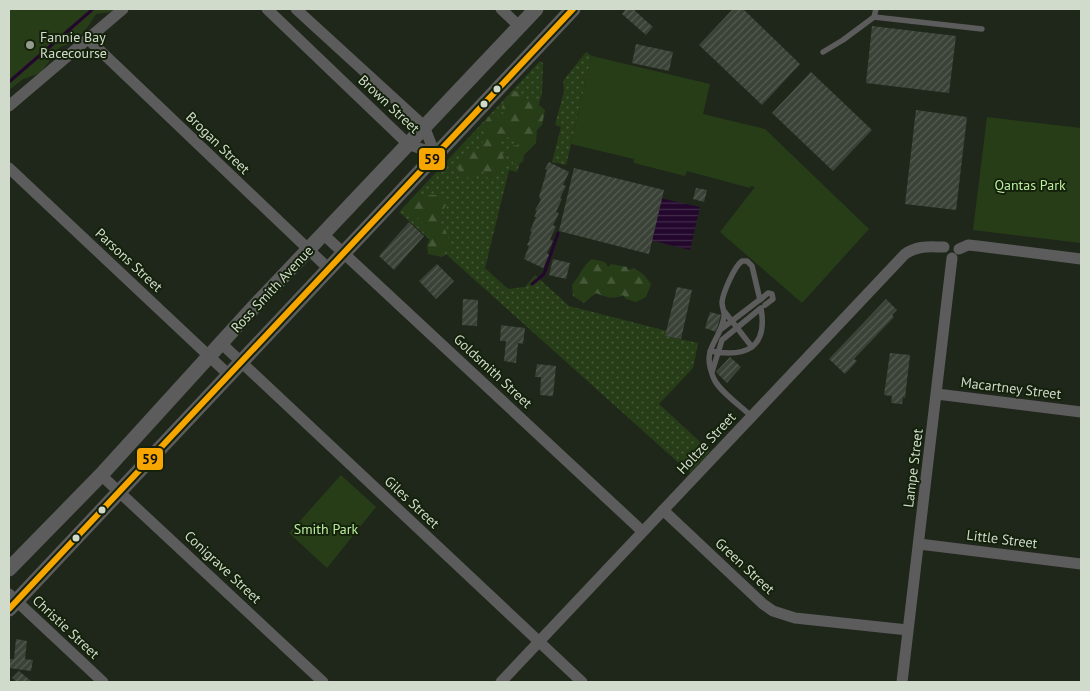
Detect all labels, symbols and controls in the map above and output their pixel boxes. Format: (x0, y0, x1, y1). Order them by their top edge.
place label: Fannie Bay Racecourse (40, 28, 107, 62)
marker: Fannie Bay Racecourse (24, 39, 36, 51)
street label: Brown Street (354, 71, 424, 137)
unlabelled marker (492, 84, 502, 94)
unlabelled marker (479, 99, 489, 109)
street label: Brogan Street (182, 108, 254, 178)
line badge: 59 (418, 147, 446, 171)
text: 59 (424, 150, 440, 168)
park label: Qantas Park (994, 176, 1066, 194)
street label: Parsons Street (92, 224, 167, 296)
street label: Ross Smith Avenue (227, 242, 317, 336)
street label: Goldsmith Street (450, 330, 536, 412)
street label: Macartney Street (960, 373, 1063, 403)
street label: Holtze Street (673, 408, 739, 478)
street label: Lampe Street (899, 427, 927, 509)
line badge: 59 (136, 447, 164, 471)
text: 59 (142, 450, 158, 468)
street label: Giles Street (381, 472, 444, 532)
unlabelled marker (97, 505, 107, 515)
park label: Smith Park (294, 520, 359, 538)
street label: Little Street (966, 526, 1039, 552)
street label: Conigrave Street (181, 527, 265, 607)
unlabelled marker (71, 533, 81, 543)
street label: Green Street (712, 534, 779, 598)
street label: Christie Street (29, 591, 103, 663)

